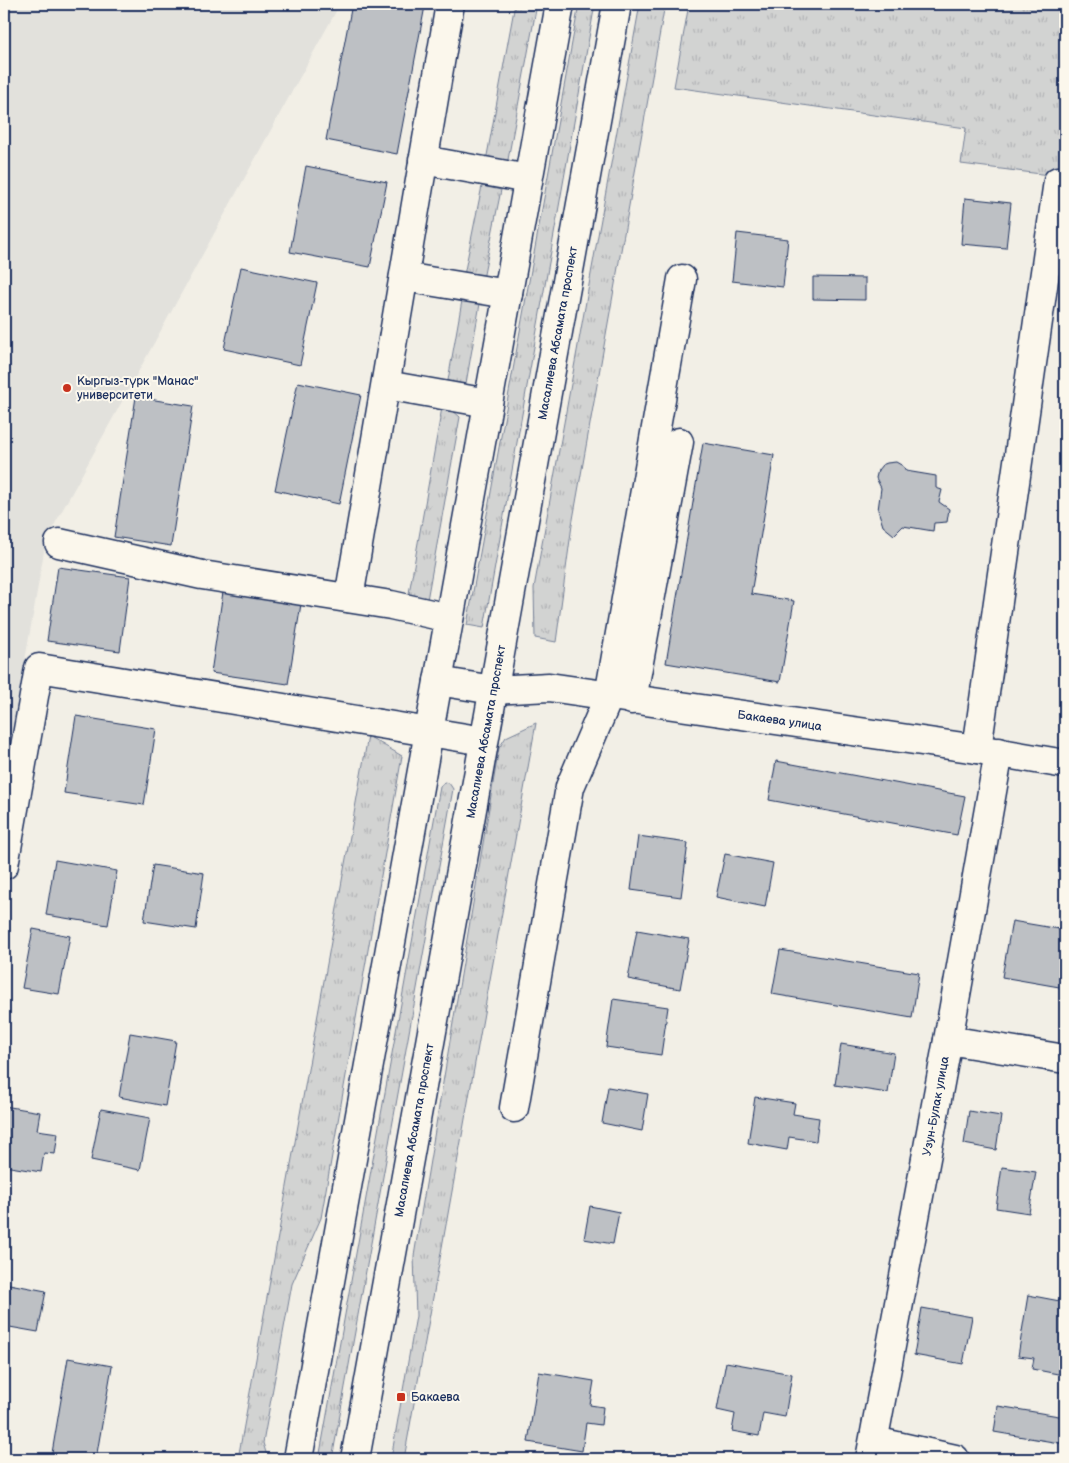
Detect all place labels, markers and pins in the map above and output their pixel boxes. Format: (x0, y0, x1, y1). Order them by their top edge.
place label: Кыргыз-түрк "Манас" университети (77, 374, 199, 403)
marker: Кыргыз-түрк "Манас" университети (61, 382, 73, 394)
place label: Бакаева (411, 1390, 460, 1405)
marker: Бакаева (395, 1391, 407, 1403)

